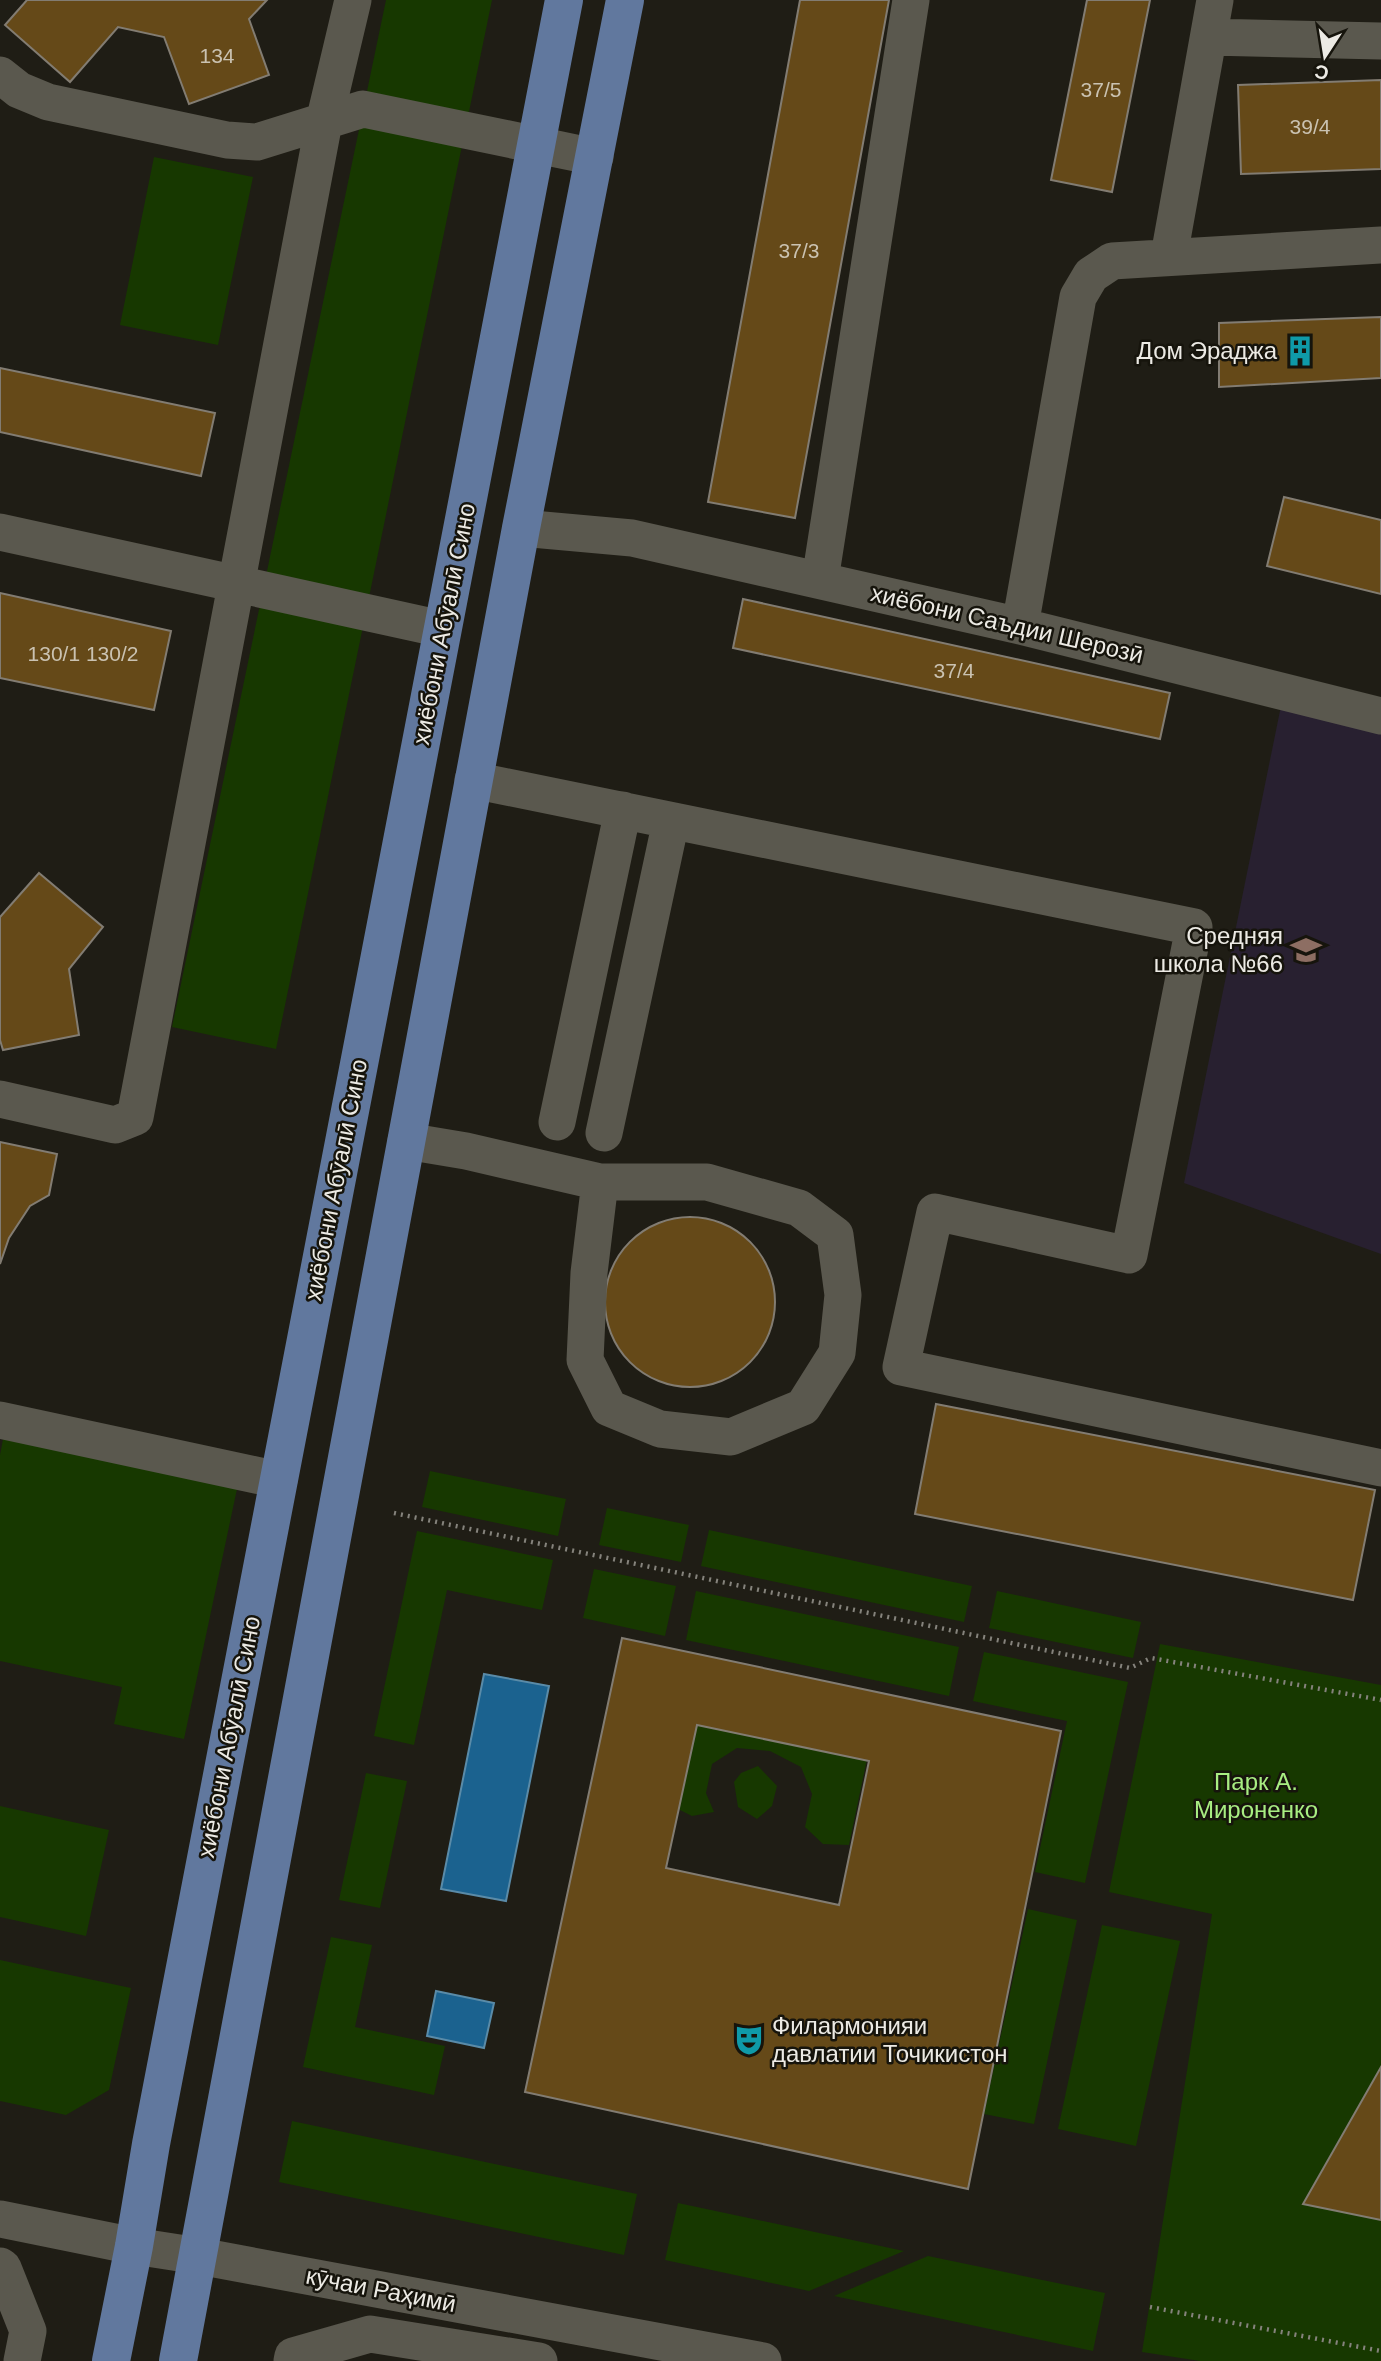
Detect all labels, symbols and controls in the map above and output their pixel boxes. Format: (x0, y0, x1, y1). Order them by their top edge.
north arrow (1290, 21, 1360, 91)
house number: 134 (199, 44, 235, 67)
text: С (1312, 60, 1330, 84)
house number: 37/5 (1081, 78, 1121, 101)
house number: 39/4 (1290, 115, 1331, 138)
house number: 37/3 (779, 239, 819, 262)
building icon: Дом Эраджа (1283, 334, 1317, 368)
place label: Дом Эраджа (1137, 337, 1278, 364)
street label: хиёбони Абӯалӣ Сино (407, 501, 480, 747)
street label: хиёбони Саъдии Шерозӣ (868, 579, 1146, 668)
house number: 130/1 130/2 (28, 642, 138, 665)
house number: 37/4 (934, 659, 975, 682)
place label: Средняя школа №66 (1154, 922, 1283, 977)
school or university icon: Средняя школа №66 (1289, 933, 1323, 967)
street label: хиёбони Абӯалӣ Сино (299, 1057, 372, 1303)
street label: хиёбони Абӯалӣ Сино (192, 1614, 265, 1860)
park label: Парк А. Мироненко (1194, 1768, 1318, 1823)
place label: Филармонияи давлатии Точикистон (772, 2012, 1008, 2067)
theatre icon: Филармонияи давлатии Точикистон (732, 2023, 766, 2057)
street label: кӯчаи Раҳимӣ (304, 2262, 458, 2317)

